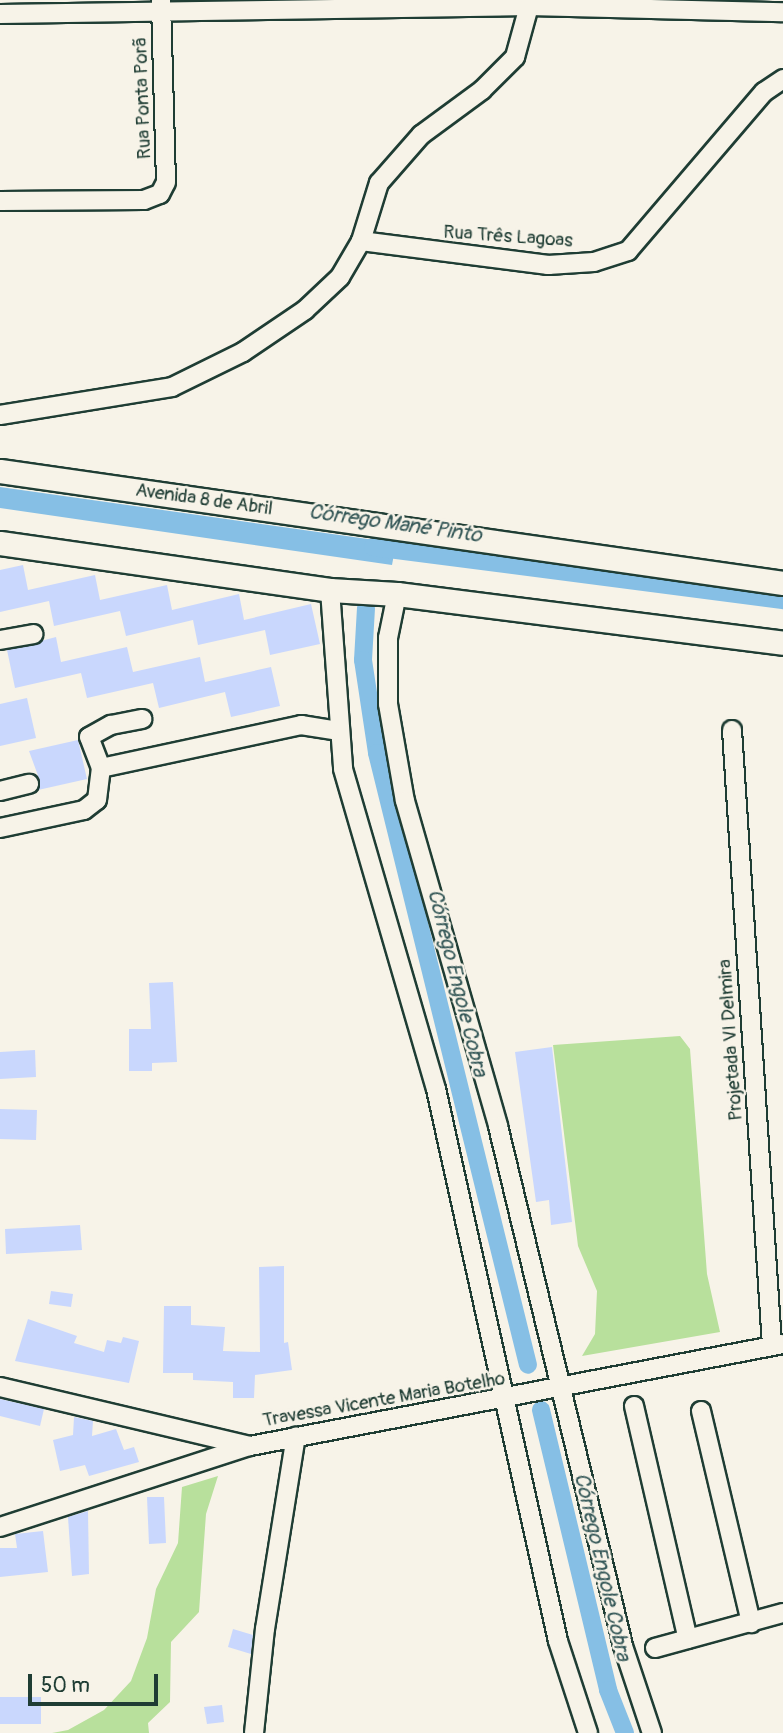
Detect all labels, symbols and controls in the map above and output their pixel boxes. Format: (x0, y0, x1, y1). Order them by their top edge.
street label: Rua Ponta Porã (129, 36, 157, 160)
street label: Rua Três Lagoas (443, 221, 573, 253)
street label: Avenida 8 de Abril (134, 479, 274, 521)
water label: Córrego Mané Pinto (307, 499, 483, 549)
water label: Córrego Engole Cobra (422, 887, 492, 1079)
street label: Projetada VI Delmira (714, 959, 748, 1121)
street label: Travessa Vicente Maria Botelho (261, 1367, 507, 1433)
water label: Córrego Engole Cobra (568, 1471, 636, 1663)
scale bar (32, 1660, 161, 1704)
text: 50 m (41, 1672, 90, 1699)

